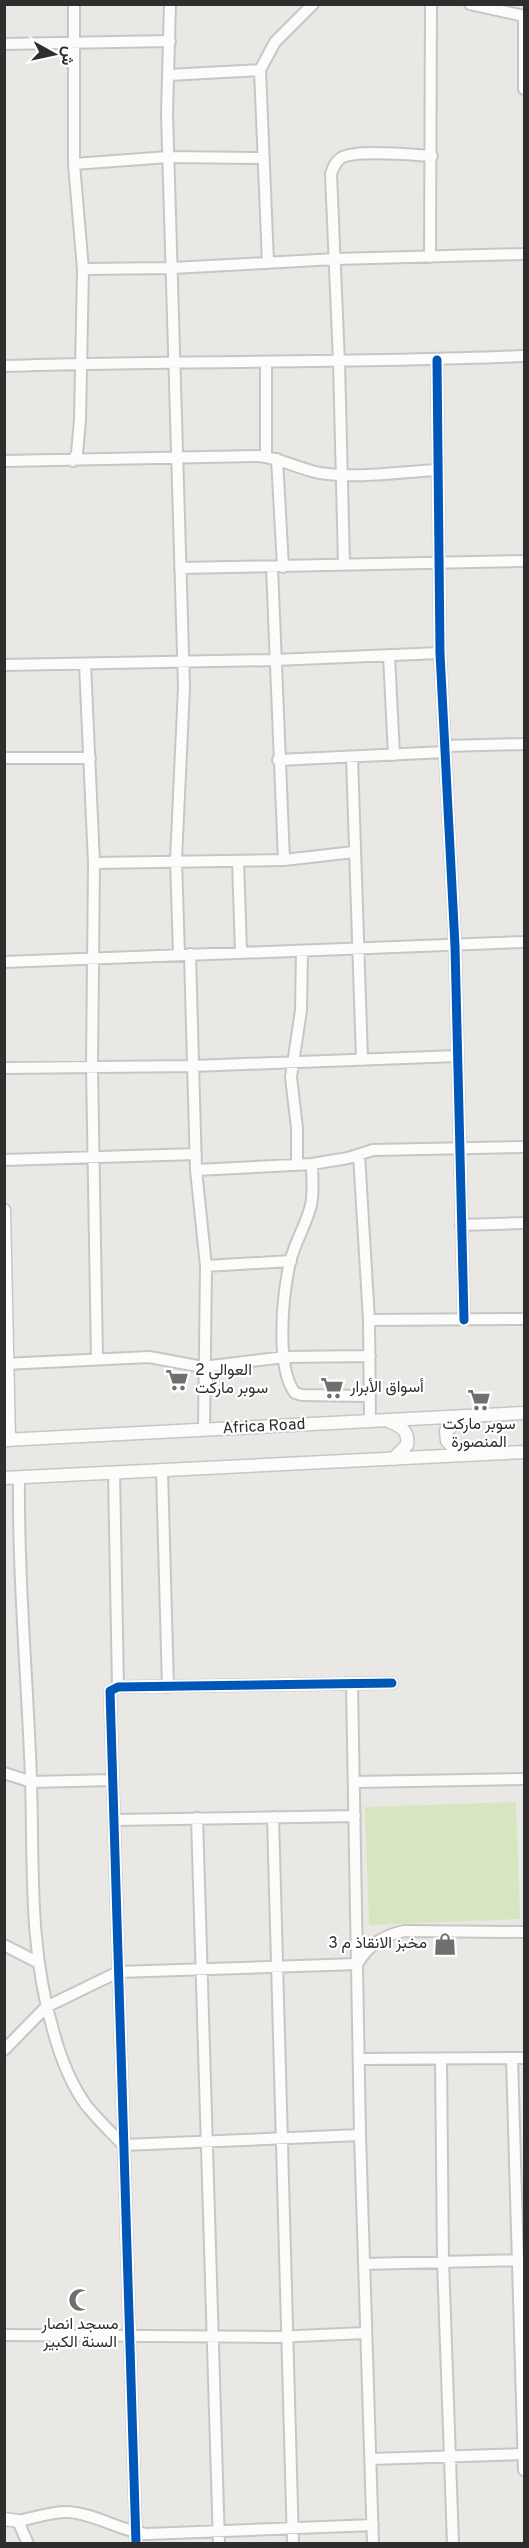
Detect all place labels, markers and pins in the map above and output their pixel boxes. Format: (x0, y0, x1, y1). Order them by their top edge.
place label: العوالي 2 سوبر ماركت (195, 1361, 268, 1399)
supermarket icon: العوالي 2 سوبر ماركت (164, 1367, 190, 1393)
supermarket icon: أسواق الأبرار (319, 1375, 345, 1401)
place label: أسواق الأبرار (349, 1378, 424, 1398)
supermarket icon: سوبر ماركت المنصورة (466, 1387, 492, 1413)
place label: سوبر ماركت المنصورة (442, 1415, 516, 1453)
shop icon: مخبز الانقاذ م 3 (432, 1931, 458, 1957)
place label: مخبز الانقاذ م 3 (328, 1934, 427, 1954)
mosque icon: مسجد انصار السنة الكبير (67, 2287, 93, 2313)
place label: مسجد انصار السنة الكبير (41, 2315, 118, 2353)

